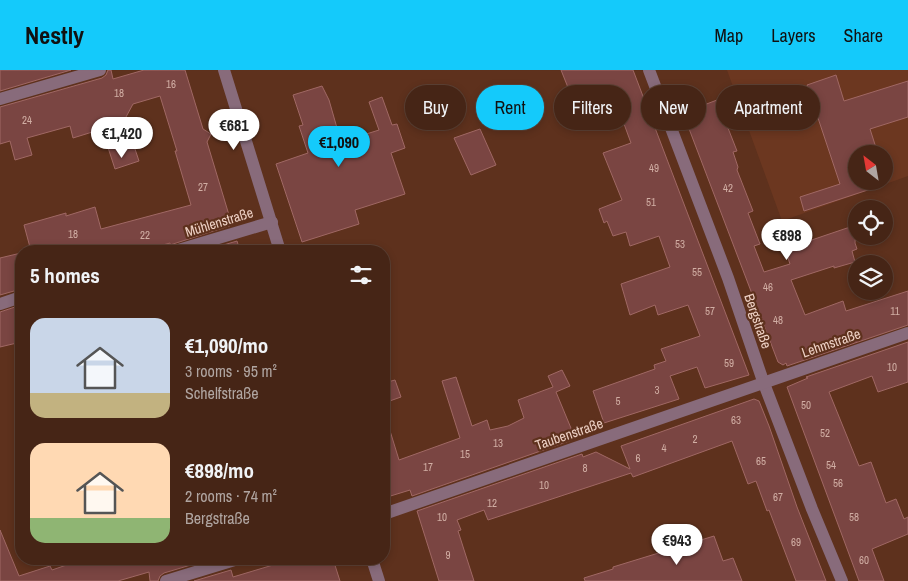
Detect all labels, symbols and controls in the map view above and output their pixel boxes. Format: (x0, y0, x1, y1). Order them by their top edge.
text: Nestly (25, 19, 84, 51)
text: Map (715, 23, 743, 48)
text: Layers (771, 23, 816, 48)
text: Share (844, 23, 883, 48)
house number: 16 (166, 77, 176, 91)
chip: Buy (405, 85, 466, 130)
chip: Rent (476, 85, 544, 130)
chip: Filters (554, 85, 631, 130)
chip: New (641, 85, 706, 130)
chip: Apartment (716, 85, 820, 130)
house number: 18 (114, 86, 124, 100)
pin: €681 (204, 108, 264, 151)
house number: 24 (22, 113, 32, 127)
text: €681 (219, 114, 249, 136)
pin: €1,420 (81, 116, 163, 159)
text: €1,420 (102, 122, 142, 144)
pin: €1,090 (298, 126, 380, 168)
text: €1,090 (319, 131, 359, 153)
north arrow (848, 145, 892, 190)
map controls (848, 145, 893, 300)
house number: 49 (649, 161, 659, 175)
house number: 27 (198, 180, 208, 194)
house number: 42 (723, 181, 733, 195)
house number: 51 (646, 195, 656, 209)
button: locate (848, 200, 893, 245)
street label: Mühlenstraße (183, 203, 255, 241)
pin: €898 (757, 218, 817, 261)
text: €898 (772, 224, 802, 246)
house number: 18 (68, 227, 78, 241)
house number: 22 (140, 228, 150, 242)
house number: 53 (675, 237, 685, 251)
button: layers (848, 255, 893, 300)
text: 5 homes (30, 261, 100, 290)
icon: filters (347, 261, 375, 289)
house number: 55 (692, 265, 702, 279)
house number: 46 (763, 280, 773, 294)
street label: Bergstraße (740, 291, 776, 351)
house number: 57 (705, 304, 715, 318)
house number: 11 (890, 304, 900, 318)
house number: 48 (773, 313, 783, 327)
street label: Lehmstraße (799, 325, 863, 361)
text: €1,090/mo (185, 331, 268, 360)
icon: home (70, 338, 130, 398)
house number: 59 (724, 356, 734, 370)
text: 3 rooms · 95 m² (185, 360, 277, 382)
house number: 10 (887, 360, 897, 374)
text: Schelfstraße (185, 382, 259, 404)
house number: 3 (654, 383, 660, 397)
house number: 5 (615, 394, 621, 408)
house number: 50 (801, 398, 811, 412)
house number: 63 (731, 413, 741, 427)
street label: Taubenstraße (533, 414, 605, 454)
house number: 52 (820, 426, 830, 440)
house number: 2 (692, 432, 698, 446)
house number: 13 (493, 436, 503, 450)
house number: 4 (661, 441, 667, 455)
house number: 15 (460, 447, 470, 461)
house number: 6 (635, 451, 641, 465)
house number: 65 (756, 454, 766, 468)
text: €898/mo (185, 456, 254, 485)
house number: 54 (826, 458, 836, 472)
house number: 17 (423, 460, 433, 474)
house number: 8 (582, 461, 588, 475)
icon: home (70, 463, 130, 523)
house number: 56 (833, 476, 843, 490)
house number: 10 (539, 478, 549, 492)
text: 2 rooms · 74 m² (185, 485, 277, 507)
house number: 67 (773, 490, 783, 504)
house number: 12 (487, 496, 497, 510)
text: Bergstraße (185, 507, 250, 529)
house number: 10 (437, 510, 447, 524)
house number: 58 (849, 510, 859, 524)
pin: €943 (647, 524, 707, 566)
text: €943 (662, 529, 692, 551)
house number: 69 (791, 535, 801, 549)
house number: 9 (445, 548, 451, 562)
house number: 60 (859, 553, 869, 567)

